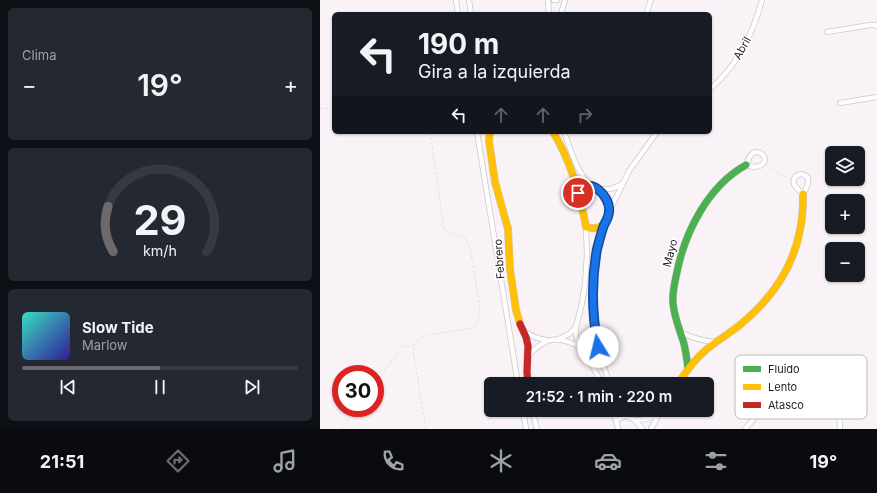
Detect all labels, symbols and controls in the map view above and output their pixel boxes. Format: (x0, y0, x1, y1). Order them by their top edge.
text: 190 m (418, 27, 499, 61)
icon: left (352, 28, 404, 80)
street label: Abril (730, 34, 754, 62)
text: Clima (22, 47, 56, 63)
text: Gira a la izquierda (418, 61, 571, 82)
text: 19° (137, 67, 183, 103)
text: − (22, 72, 37, 98)
text: + (283, 72, 298, 98)
icon: left (448, 104, 470, 126)
icon: ahead (490, 104, 512, 126)
icon: ahead (532, 104, 554, 126)
icon: right (574, 104, 596, 126)
map controls (825, 146, 865, 282)
button: layers (825, 146, 865, 186)
pin (561, 176, 595, 210)
icon: arrive (567, 182, 589, 204)
button: + (825, 194, 865, 234)
text: 29 (133, 195, 187, 245)
street label: Mayo (660, 237, 681, 269)
street label: Febrero (491, 238, 507, 280)
text: km/h (143, 242, 177, 259)
button: − (825, 242, 865, 282)
text: Slow Tide (82, 318, 154, 337)
position arrow (577, 326, 619, 368)
text: Marlow (82, 337, 128, 353)
legend (735, 355, 867, 419)
text: Fluido (768, 362, 800, 376)
speed limit sign: 30 (332, 365, 384, 417)
icon: previous (57, 376, 79, 398)
icon: pause (149, 376, 171, 398)
icon: next (241, 376, 263, 398)
text: Lento (768, 380, 798, 394)
text: 21:52 · 1 min · 220 m (526, 387, 672, 406)
text: Atasco (768, 398, 804, 412)
icon: directions (164, 447, 192, 475)
icon: music (271, 447, 299, 475)
icon: phone (379, 447, 407, 475)
icon: climate (487, 447, 515, 475)
icon: car (594, 447, 622, 475)
icon: filters (702, 447, 730, 475)
text: 21:51 (40, 451, 84, 472)
text: 19° (809, 451, 837, 472)

